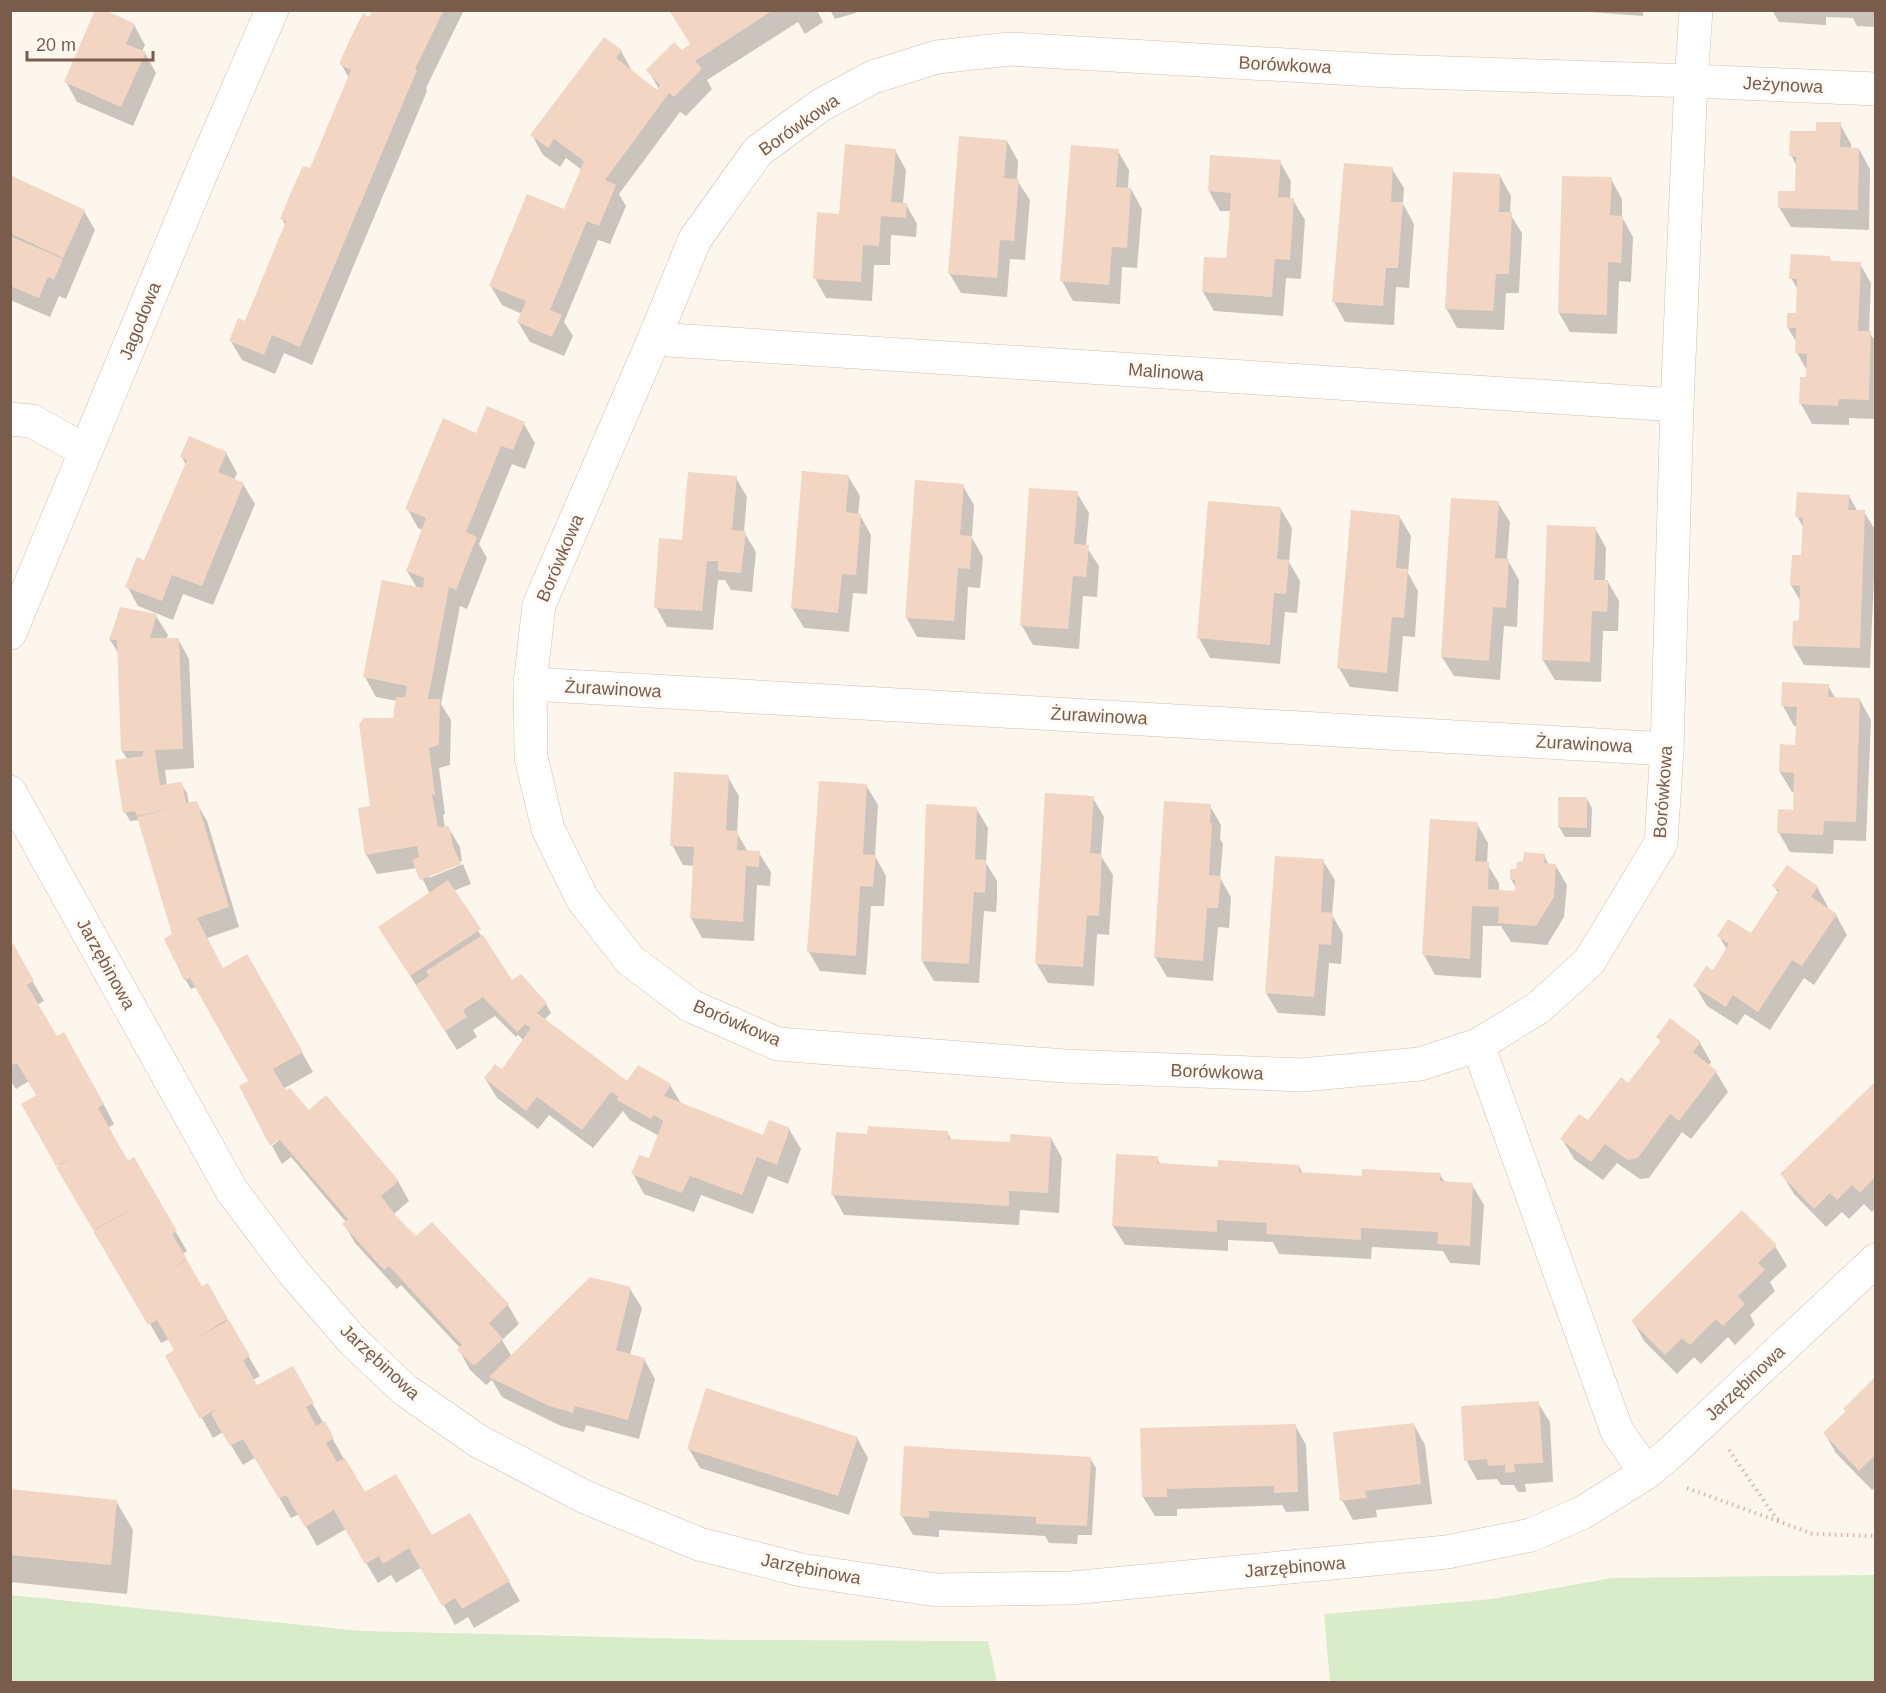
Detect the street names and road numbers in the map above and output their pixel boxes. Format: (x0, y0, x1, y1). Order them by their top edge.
street label: Borówkowa (1238, 53, 1333, 77)
street label: Jeżynowa (1743, 73, 1824, 97)
street label: Borówkowa (755, 90, 844, 160)
street label: Jagodowa (115, 278, 165, 363)
street label: Malinowa (1127, 359, 1206, 385)
street label: Borówkowa (533, 510, 588, 605)
street label: Żurawinowa (564, 676, 663, 702)
street label: Żurawinowa (1050, 703, 1149, 729)
street label: Żurawinowa (1535, 731, 1634, 757)
street label: Borówkowa (1650, 744, 1676, 839)
street label: Jarzębinowa (73, 915, 140, 1014)
street label: Borówkowa (690, 996, 785, 1051)
street label: Borówkowa (1170, 1060, 1265, 1084)
street label: Jarzębinowa (336, 1320, 424, 1404)
street label: Jarzębinowa (1701, 1341, 1789, 1425)
street label: Jarzębinowa (759, 1550, 863, 1589)
street label: Jarzębinowa (1244, 1553, 1347, 1581)

